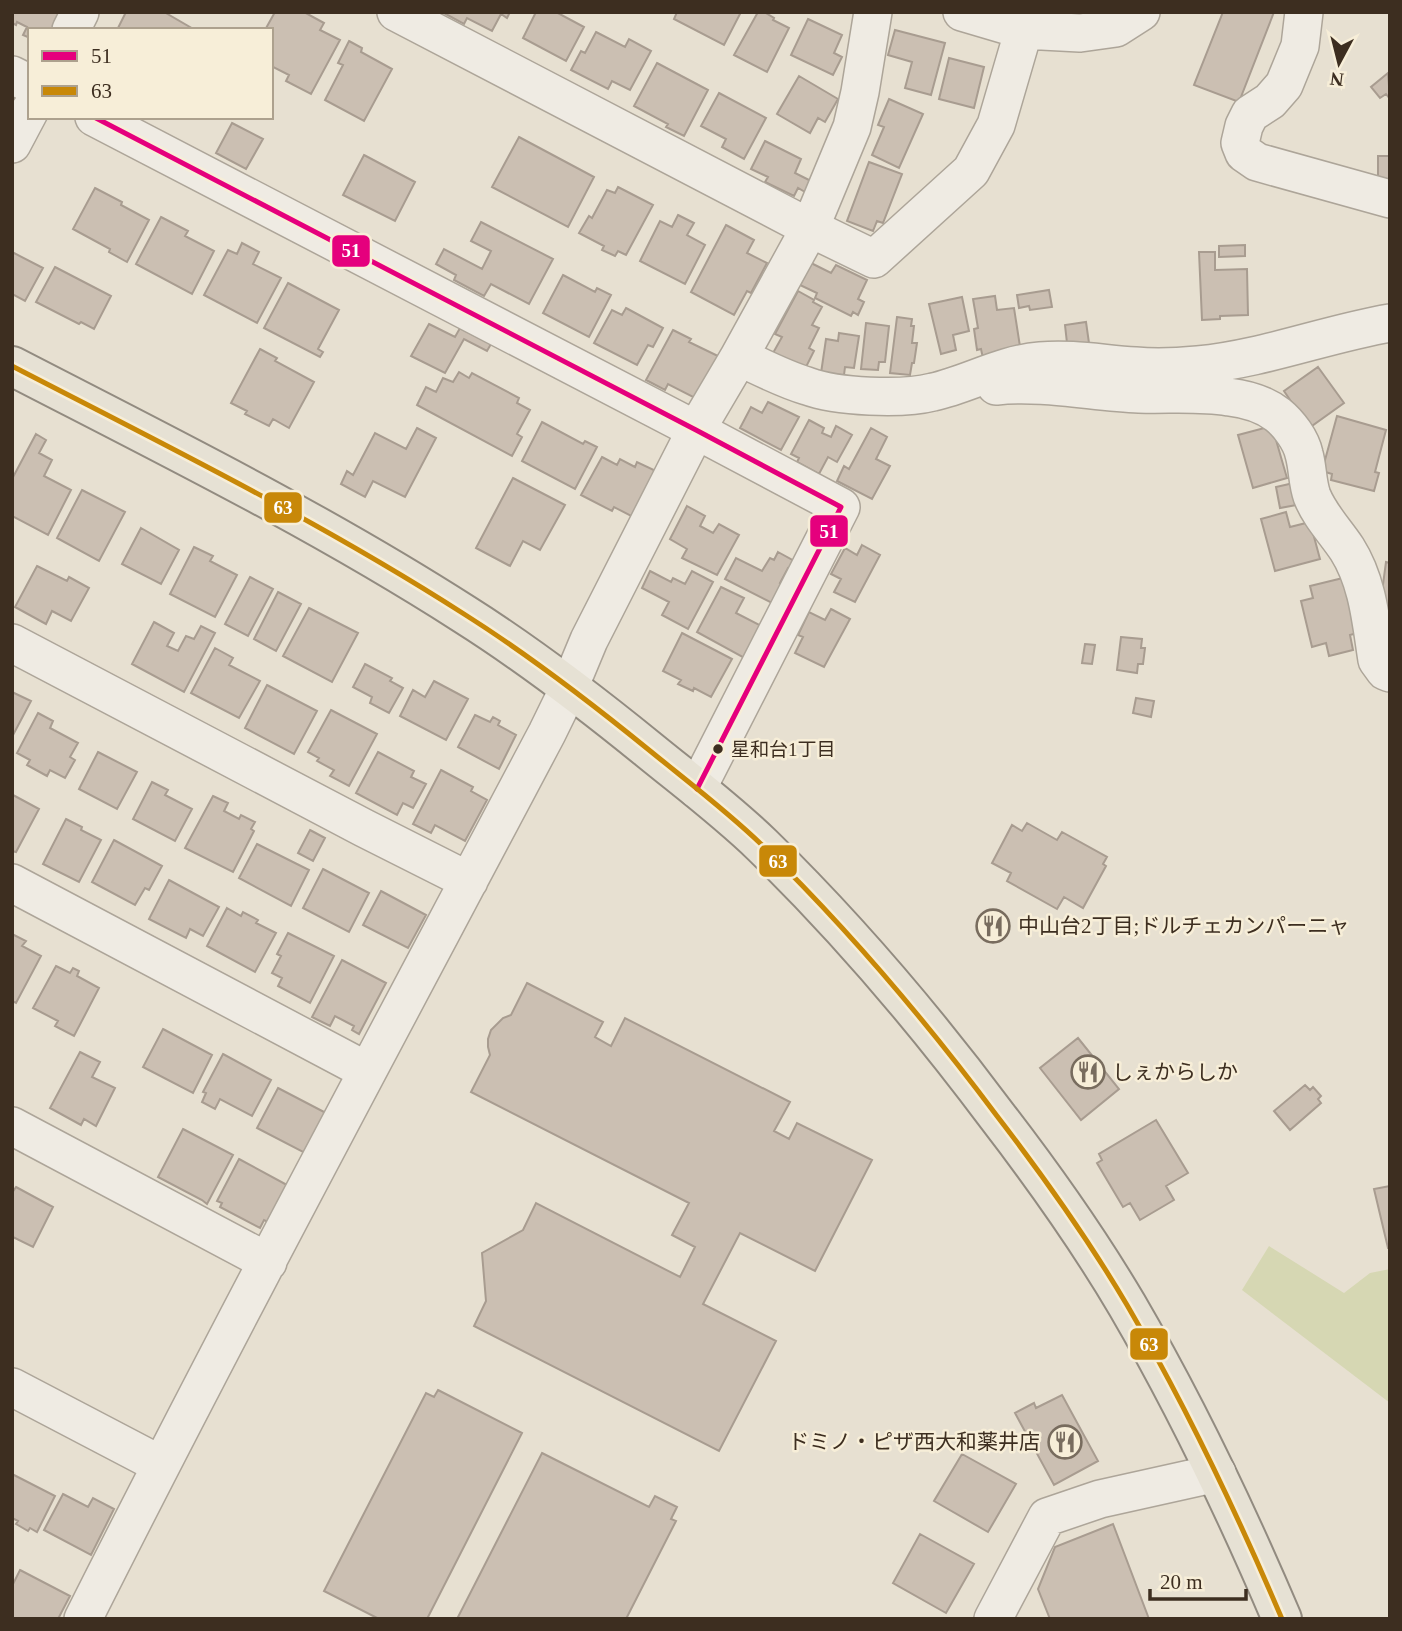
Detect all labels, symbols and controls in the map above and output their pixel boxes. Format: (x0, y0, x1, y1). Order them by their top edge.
legend (28, 28, 273, 119)
north arrow (1304, 28, 1374, 98)
text: 51 (91, 44, 112, 68)
text: N (1329, 68, 1345, 91)
text: 63 (91, 79, 112, 103)
line badge: 51 (331, 234, 371, 268)
text: 51 (342, 240, 361, 261)
line badge: 63 (263, 491, 303, 524)
text: 63 (274, 497, 293, 518)
line badge: 51 (809, 514, 849, 548)
text: 51 (820, 521, 839, 542)
place label: 星和台1丁目 (731, 739, 836, 760)
marker: 星和台1丁目 (711, 742, 725, 756)
line badge: 63 (758, 844, 798, 878)
text: 63 (769, 851, 788, 872)
restaurant icon: 中山台2丁目;ドルチェカンパーニャ (974, 907, 1012, 945)
place label: 中山台2丁目;ドルチェカンパーニャ (1018, 914, 1349, 938)
restaurant icon: しぇからしか (1069, 1053, 1107, 1091)
place label: しぇからしか (1112, 1060, 1238, 1084)
line badge: 63 (1129, 1327, 1169, 1361)
text: 63 (1140, 1334, 1159, 1355)
restaurant icon: ドミノ・ピザ西大和薬井店 (1046, 1423, 1084, 1461)
place label: ドミノ・ピザ西大和薬井店 (788, 1430, 1040, 1454)
scale bar (1150, 1558, 1246, 1602)
text: 20 m (1160, 1570, 1203, 1594)

